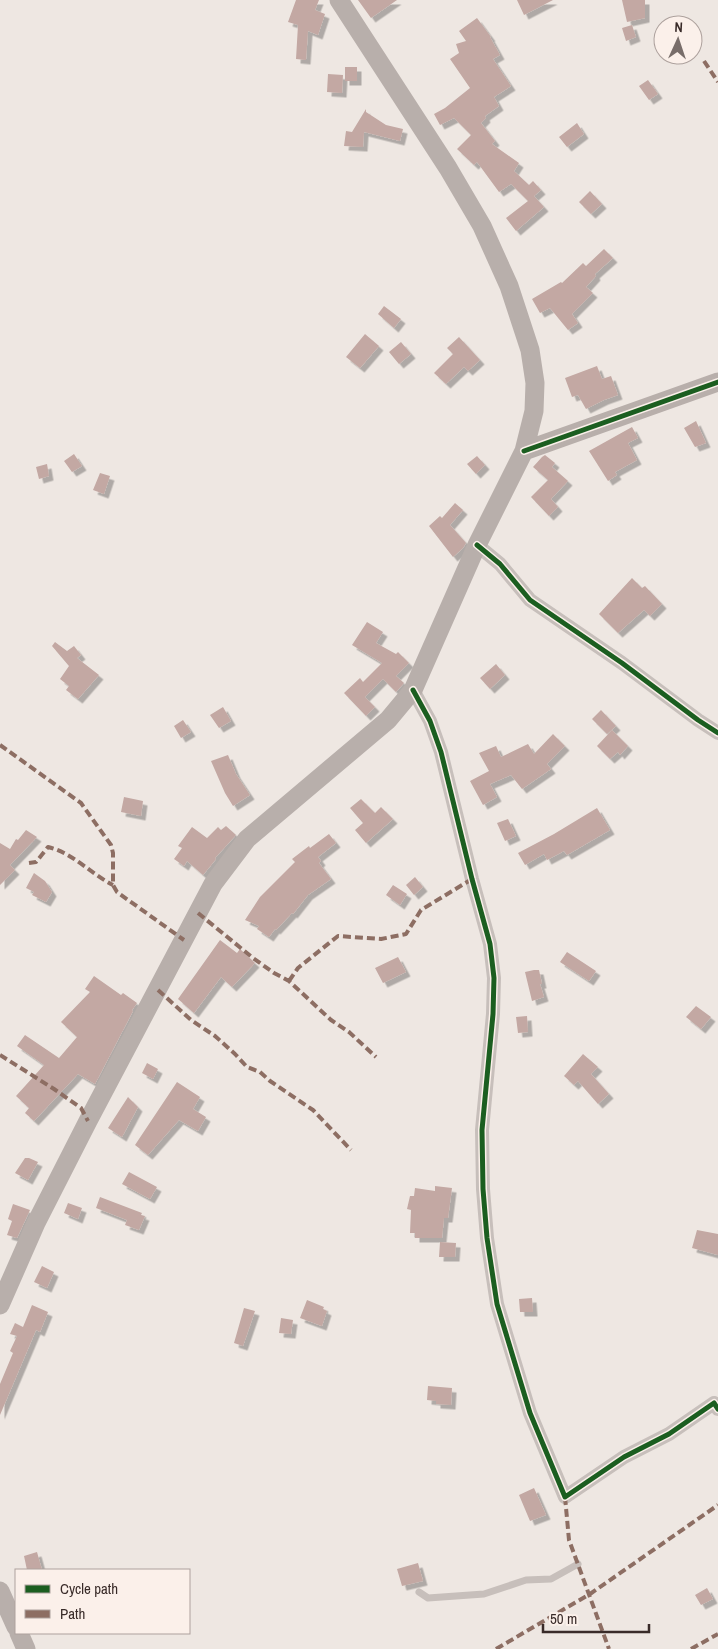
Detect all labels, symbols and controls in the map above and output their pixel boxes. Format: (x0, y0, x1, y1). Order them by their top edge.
north arrow (653, 15, 703, 65)
text: N (674, 18, 683, 36)
legend (15, 1569, 190, 1634)
text: Cycle path (60, 1578, 118, 1599)
scale bar (543, 1602, 649, 1634)
text: Path (60, 1603, 85, 1624)
text: 50 m (550, 1608, 577, 1629)

